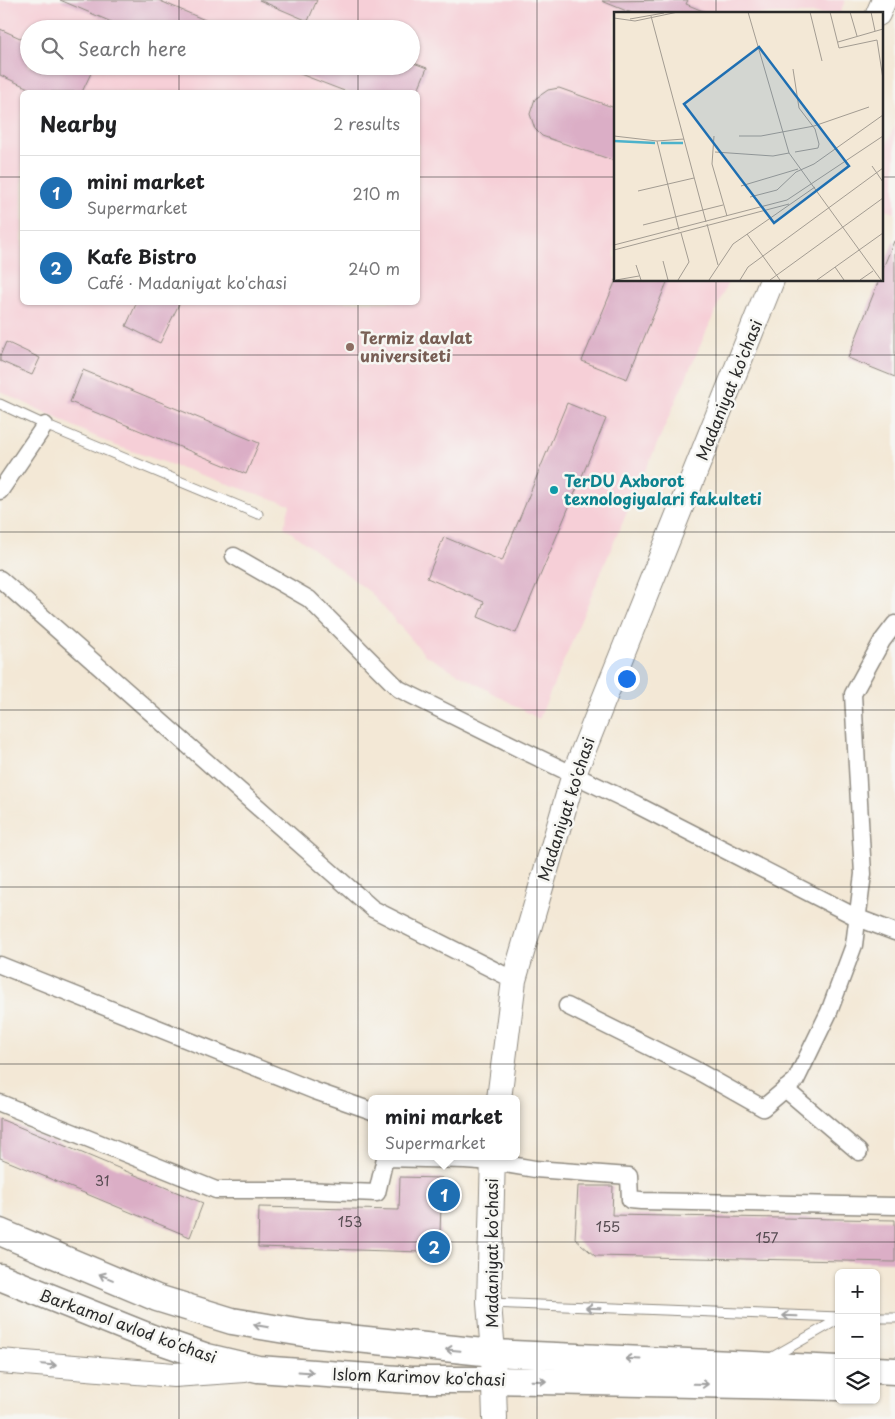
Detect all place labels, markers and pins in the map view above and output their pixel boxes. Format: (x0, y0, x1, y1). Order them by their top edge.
place label: Termiz davlat universiteti (360, 325, 473, 367)
marker: Termiz davlat universiteti (344, 341, 356, 353)
place label: TerDU Axborot texnologiyalari fakulteti (564, 468, 762, 510)
marker: TerDU Axborot texnologiyalari fakulteti (548, 484, 560, 496)
pin: 1 (428, 1176, 460, 1214)
pin: 2 (418, 1228, 450, 1266)

